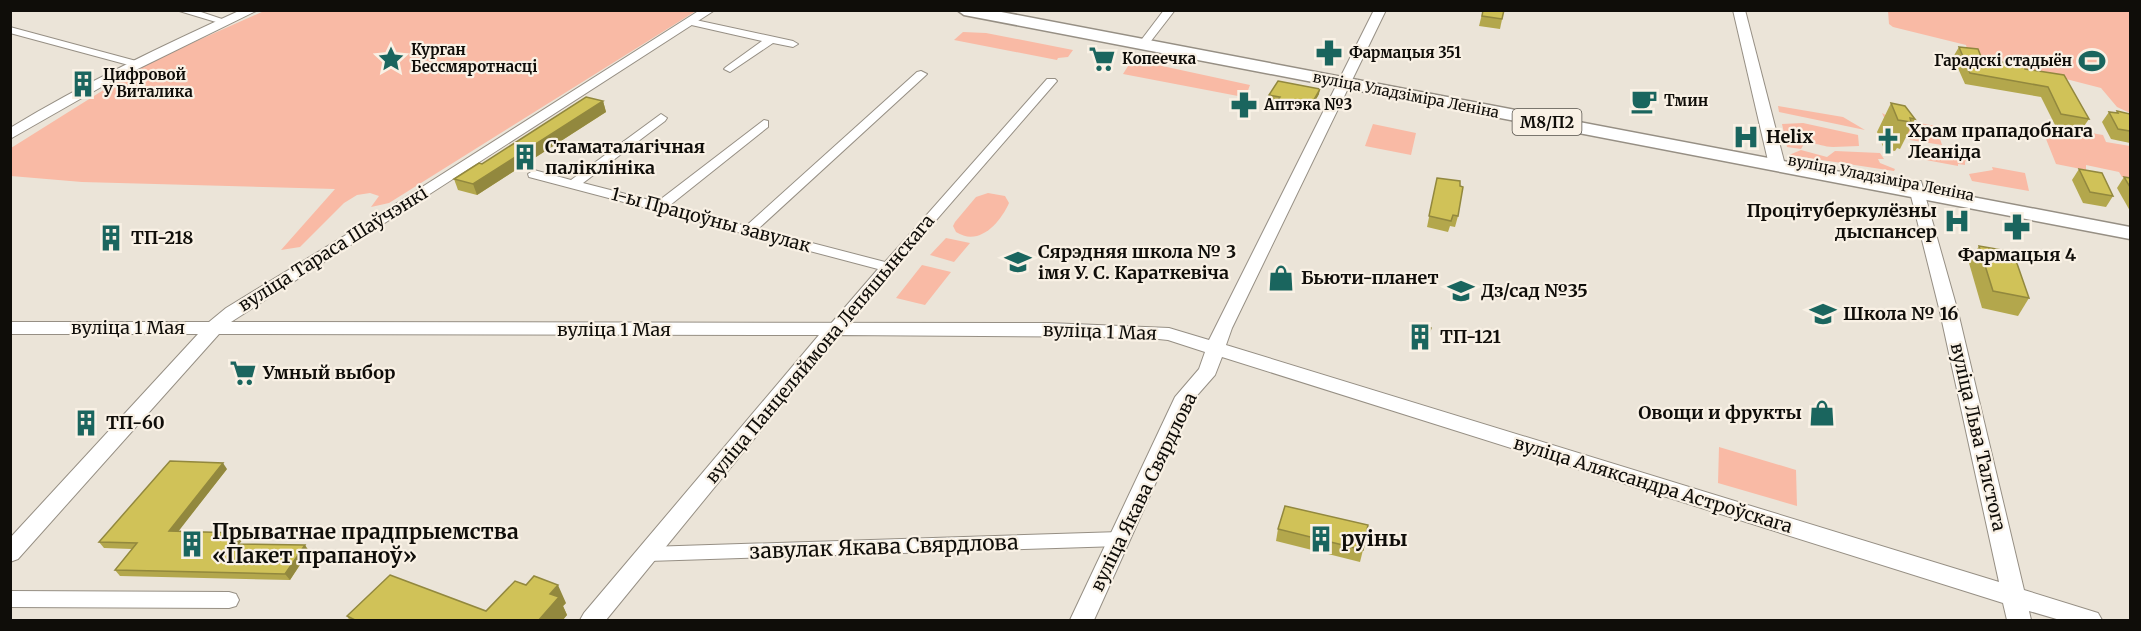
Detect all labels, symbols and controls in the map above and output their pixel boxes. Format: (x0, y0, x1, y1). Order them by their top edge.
pharmacy icon: Фармацыя 351 (1314, 38, 1344, 68)
place label: Курган Бессмяротнасці (411, 40, 538, 76)
place label: Фармацыя 351 (1349, 43, 1461, 62)
place icon: Курган Бессмяротнасці (376, 44, 406, 74)
supermarket icon: Копеечка (1087, 44, 1117, 74)
sports icon: Гарадскі стадыён (2077, 46, 2107, 76)
place label: Копеечка (1122, 49, 1197, 68)
place label: Гарадскі стадыён (1934, 51, 2072, 70)
place label: Цифровой У Виталика (102, 65, 193, 101)
street label: вуліца Уладзіміра Леніна (1311, 67, 1501, 122)
building icon: Цифровой У Виталика (68, 69, 98, 99)
cafe icon: Тмин (1629, 86, 1659, 116)
pharmacy icon: Аптэка №3 (1229, 90, 1259, 120)
place label: Тмин (1664, 91, 1709, 110)
place label: Аптэка №3 (1263, 95, 1352, 114)
road number: М8/П2 (1512, 109, 1582, 135)
place label: Храм прападобнага Леаніда (1908, 119, 2093, 163)
hospital icon: Helix (1731, 122, 1761, 152)
place label: Helix (1766, 125, 1813, 148)
church icon: Храм прападобнага Леаніда (1873, 126, 1903, 156)
place label: Стаматалагічная паліклініка (545, 135, 705, 179)
building icon: Стаматалагічная паліклініка (510, 142, 540, 172)
street label: вуліца Уладзіміра Леніна (1786, 150, 1976, 205)
street label: вуліца Тараса Шаўчэнкі (234, 181, 432, 316)
street label: 1-ы Працоўны завулак (609, 182, 814, 257)
place label: Процітуберкулёзны дыспансер (1746, 199, 1937, 243)
hospital icon: Процітуберкулёзны дыспансер (1942, 206, 1972, 236)
street label: вуліца Панцеляймона Лепяшынскага (700, 209, 939, 488)
pharmacy icon: Фармацыя 4 (2002, 212, 2032, 242)
building icon: ТП-218 (96, 223, 126, 253)
place label: ТП-218 (131, 226, 193, 249)
place label: Сярэдняя школа № 3 імя У. С. Караткевіча (1038, 240, 1236, 284)
place label: Фармацыя 4 (1958, 243, 2077, 266)
school or university icon: Сярэдняя школа № 3 імя У. С. Караткевіча (1003, 247, 1033, 277)
shop icon: Бьюти-планет (1266, 263, 1296, 293)
place label: Бьюти-планет (1301, 266, 1439, 289)
school or university icon: Дз/сад №35 (1446, 276, 1476, 306)
place label: Дз/сад №35 (1481, 279, 1588, 302)
school or university icon: Школа № 16 (1808, 299, 1838, 329)
place label: Школа № 16 (1843, 302, 1958, 325)
street label: вуліца 1 Мая (71, 316, 185, 339)
street label: вуліца 1 Мая (557, 318, 671, 341)
street label: вуліца 1 Мая (1043, 318, 1158, 345)
building icon: ТП-121 (1405, 322, 1435, 352)
place label: ТП-121 (1440, 325, 1501, 348)
street label: вуліца Льва Талстога (1946, 341, 2011, 534)
supermarket icon: Умный выбор (228, 358, 258, 388)
place label: Умный выбор (262, 361, 395, 384)
street label: вуліца Якава Свярдлова (1085, 388, 1202, 595)
shop icon: Овощи и фрукты (1807, 398, 1837, 428)
place label: Овощи и фрукты (1638, 401, 1802, 424)
building icon: ТП-60 (71, 408, 101, 438)
place label: ТП-60 (106, 411, 165, 434)
street label: вуліца Аляксандра Астроўскага (1511, 431, 1796, 538)
place label: Прыватнае прадпрыемства «Пакет прапаноў» (212, 518, 519, 569)
building icon: руіны (1306, 524, 1336, 554)
place label: руіны (1341, 525, 1408, 552)
street label: завулак Якава Свярдлова (749, 528, 1019, 565)
building icon: Прыватнае прадпрыемства «Пакет прапаноў» (177, 529, 207, 559)

